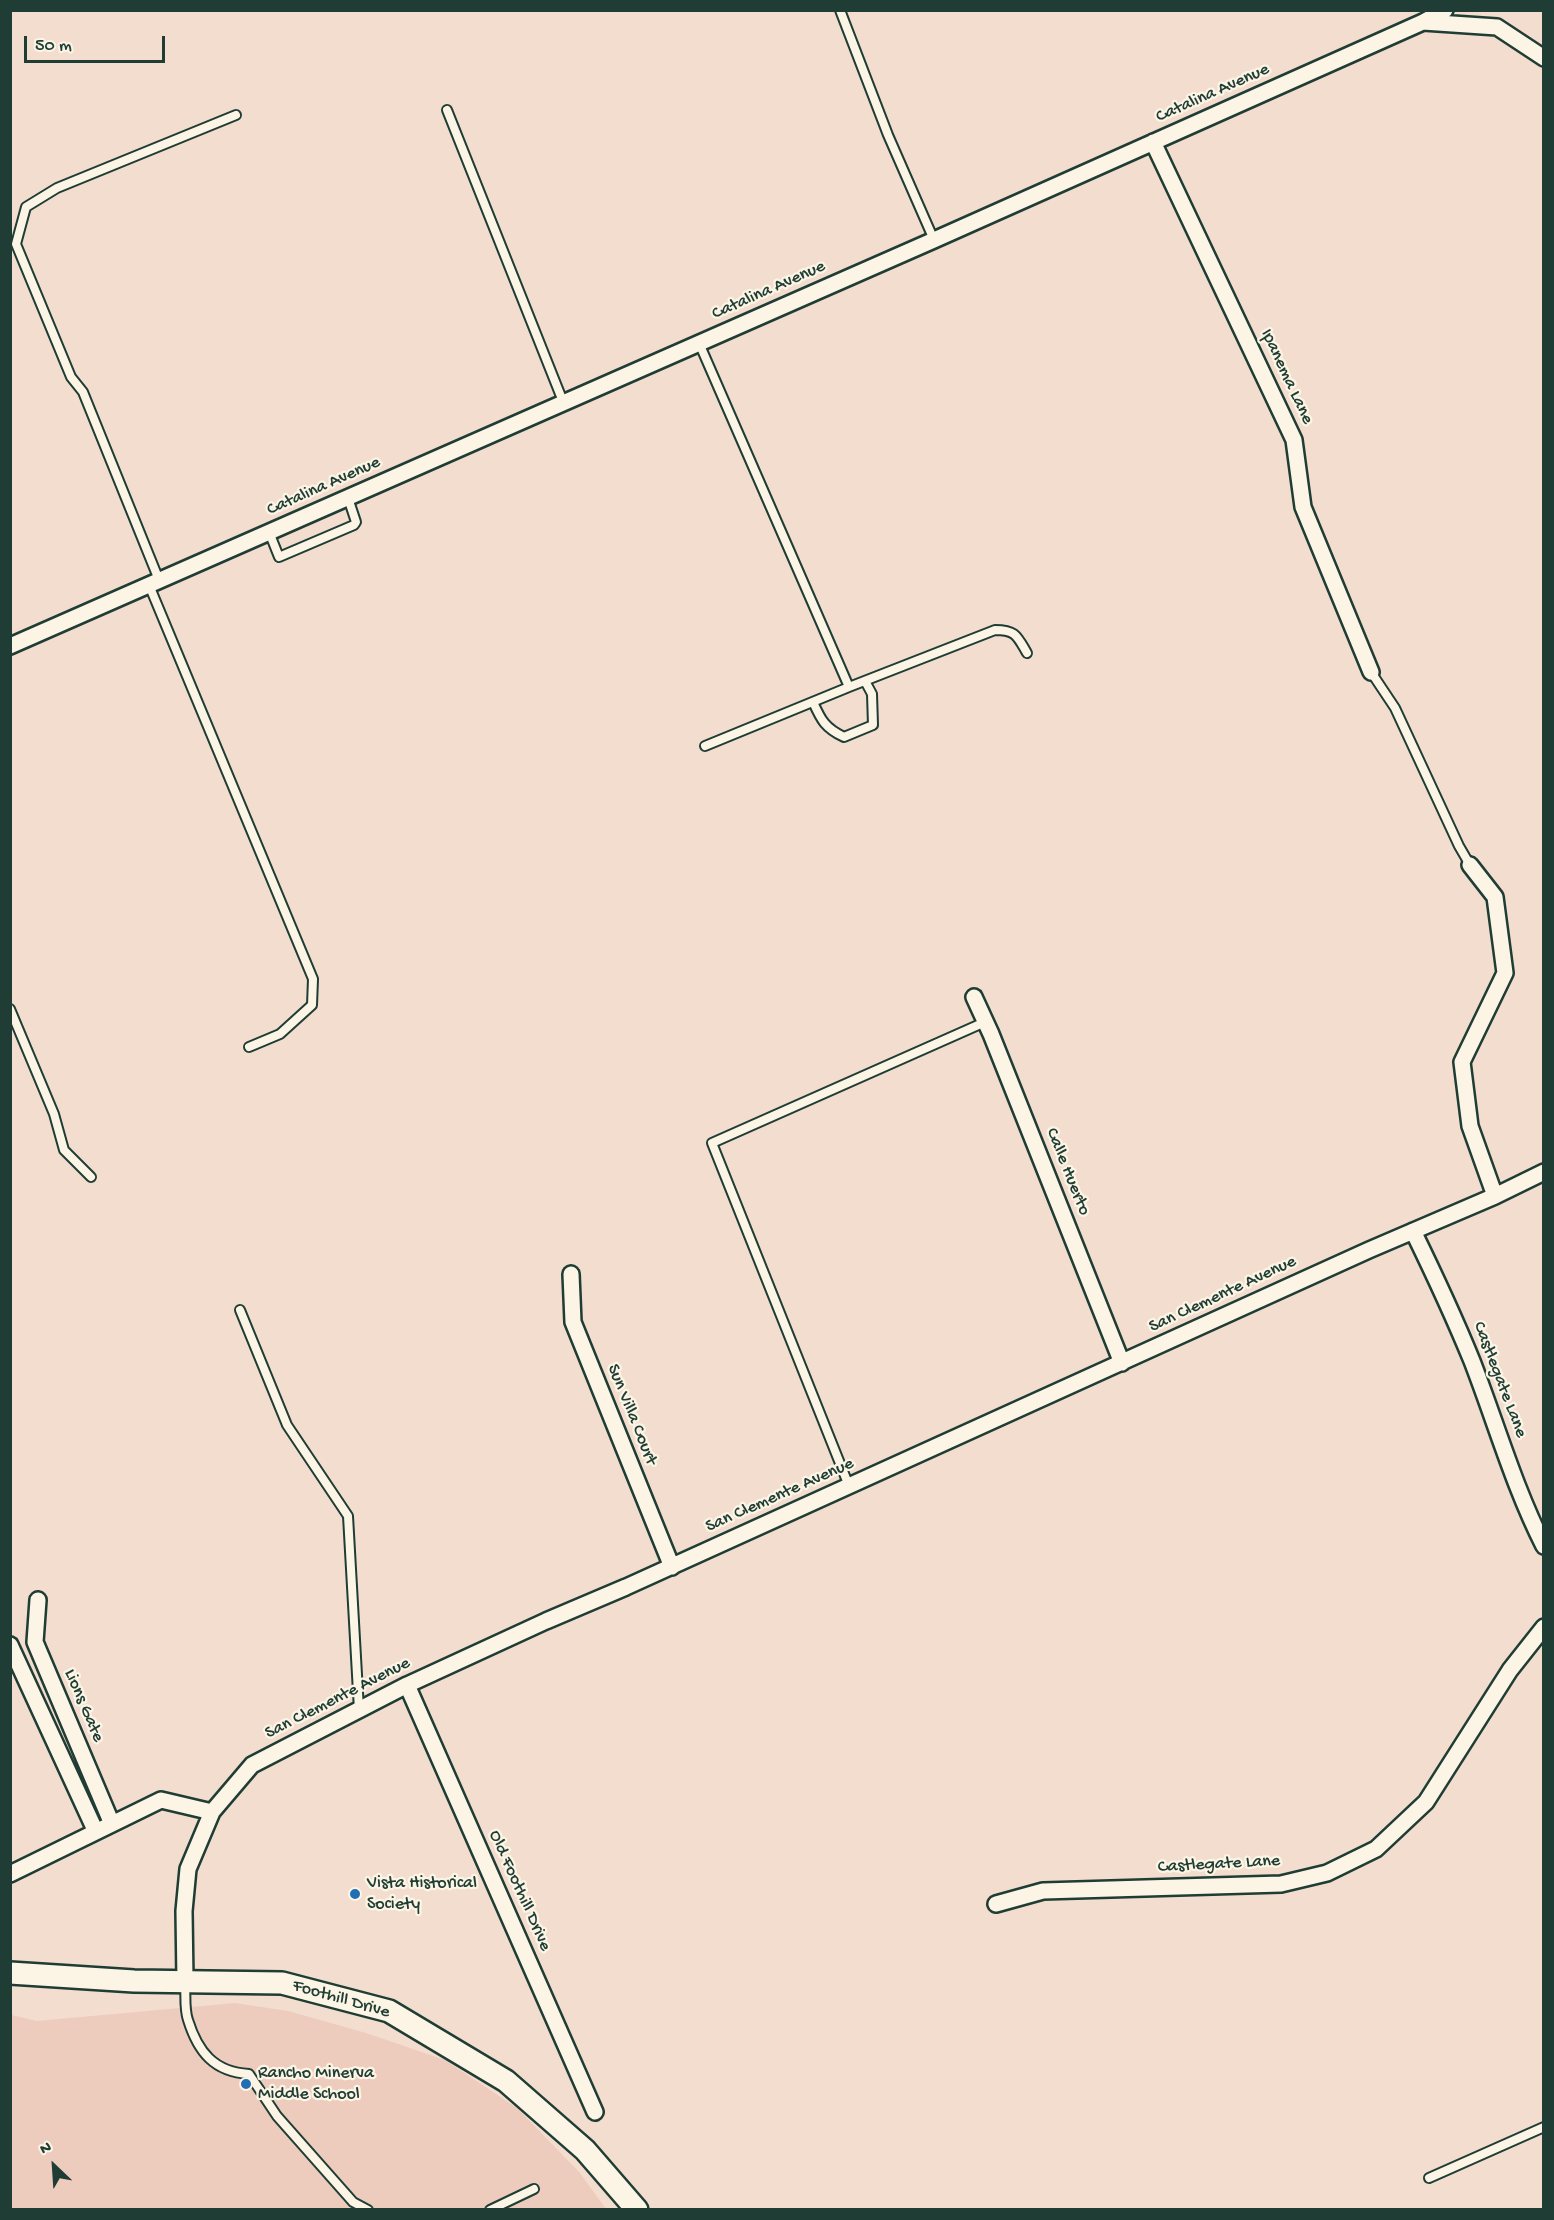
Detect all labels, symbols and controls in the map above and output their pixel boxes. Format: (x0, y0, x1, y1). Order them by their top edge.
scale bar (27, 24, 168, 62)
text: 50 m (35, 36, 72, 57)
street label: Catalina Avenue (1153, 59, 1273, 129)
street label: Catalina Avenue (709, 256, 829, 326)
street label: Ipanema Lane (1255, 326, 1317, 428)
street label: Catalina Avenue (264, 452, 384, 522)
street label: Calle Huerto (1040, 1125, 1094, 1219)
street label: San Clemente Avenue (1146, 1251, 1300, 1339)
street label: Castlegate Lane (1467, 1319, 1531, 1441)
street label: Sun Villa Court (601, 1361, 661, 1469)
street label: San Clemente Avenue (703, 1454, 857, 1538)
street label: San Clemente Avenue (262, 1653, 414, 1745)
street label: Lions Gate (58, 1666, 108, 1746)
street label: Old Foothill Drive (483, 1827, 555, 1955)
street label: Castlegate Lane (1157, 1851, 1281, 1879)
place label: Vista Historical Society (367, 1873, 477, 1916)
marker: Vista Historical Society (348, 1887, 362, 1901)
street label: Foothill Drive (290, 1976, 392, 2024)
place label: Rancho Minerva Middle School (258, 2063, 374, 2106)
marker: Rancho Minerva Middle School (239, 2077, 253, 2091)
north arrow (24, 2136, 84, 2196)
text: N (37, 2138, 55, 2160)

